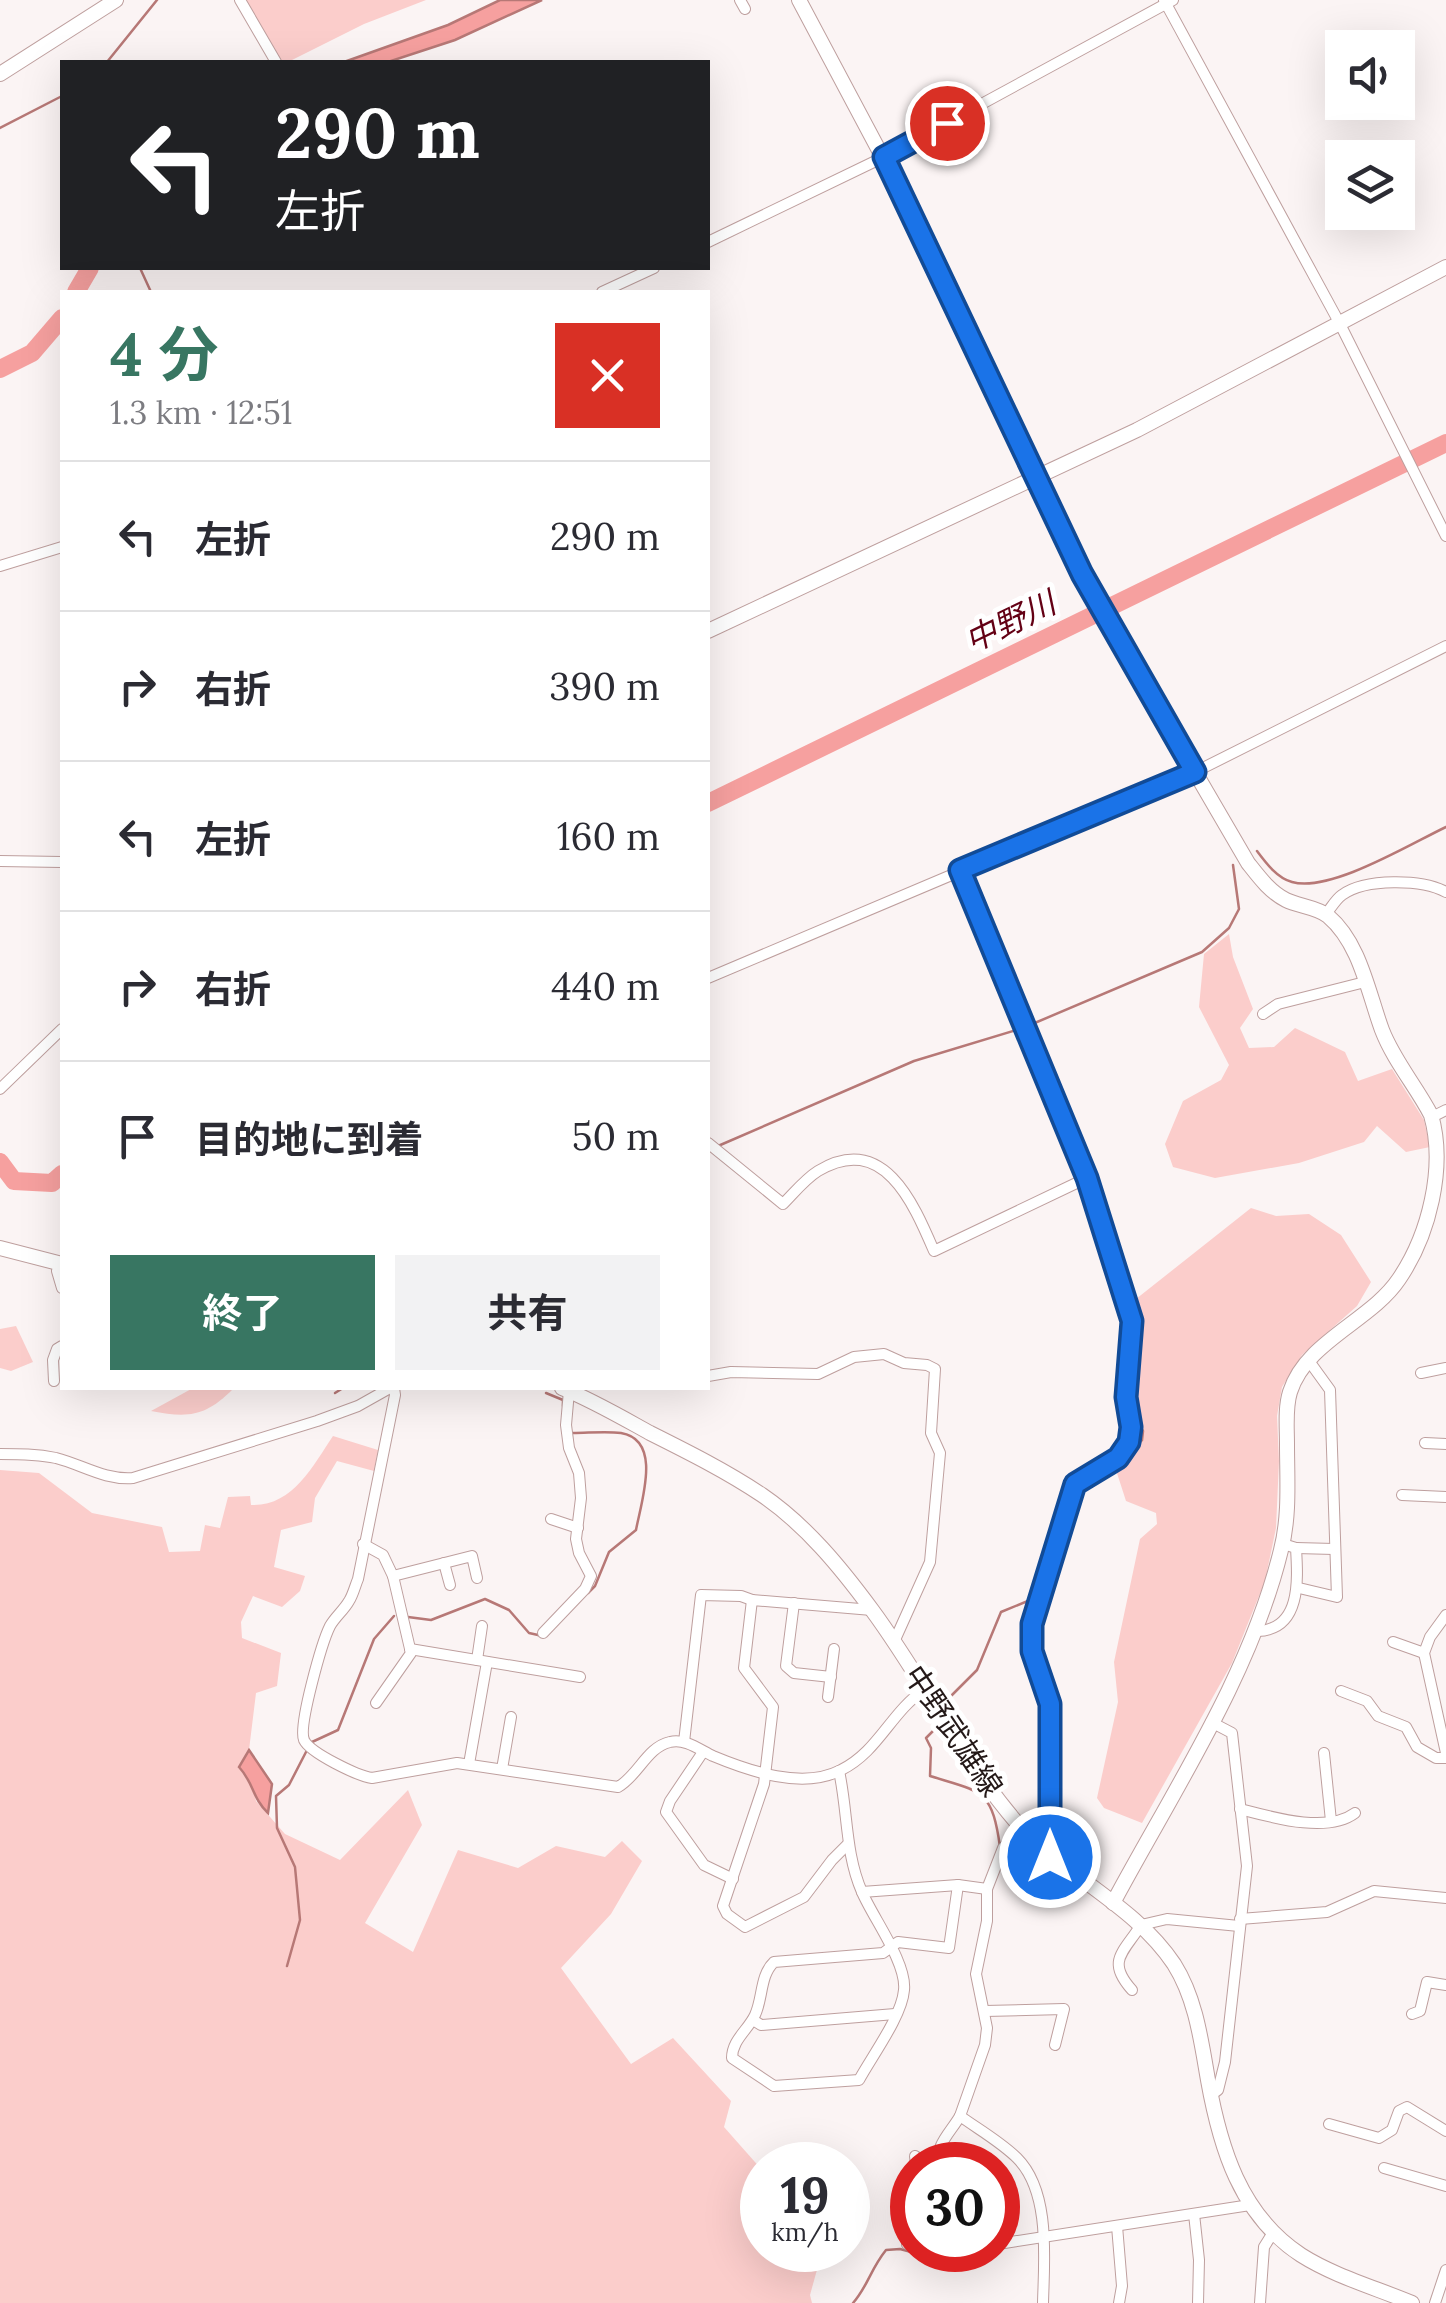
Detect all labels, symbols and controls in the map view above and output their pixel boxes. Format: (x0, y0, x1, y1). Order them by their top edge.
map controls (1325, 30, 1415, 230)
button: sound (1325, 30, 1415, 120)
pin (905, 81, 990, 166)
text: 290 m (275, 88, 480, 177)
icon: arrive (920, 96, 975, 151)
icon: left (110, 100, 240, 230)
button: layers (1325, 140, 1415, 230)
text: 左折 (275, 182, 365, 239)
text: 4 分 (110, 316, 219, 392)
button: close (555, 323, 660, 428)
text: 1.3 km · 12:51 (110, 392, 292, 433)
icon: left (110, 509, 165, 564)
text: 290 m (550, 512, 660, 560)
text: 左折 (195, 515, 271, 563)
water label: 中野川 (958, 581, 1065, 661)
icon: right (110, 659, 165, 714)
text: 390 m (549, 662, 660, 710)
text: 右折 (195, 665, 271, 713)
icon: left (110, 809, 165, 864)
text: 160 m (557, 812, 660, 860)
text: 左折 (195, 815, 271, 863)
icon: right (110, 959, 165, 1014)
text: 440 m (551, 962, 660, 1010)
text: 右折 (195, 965, 271, 1013)
icon: arrive (110, 1109, 165, 1164)
text: 50 m (572, 1112, 660, 1160)
text: 目的地に到着 (195, 1115, 423, 1163)
button: 終了 (110, 1255, 375, 1370)
button: 共有 (395, 1255, 660, 1370)
street label: 中野武雄線 (896, 1658, 1012, 1803)
position arrow (998, 1805, 1102, 1909)
speed limit sign: 30 (890, 2142, 1020, 2272)
text: 19 (780, 2163, 830, 2227)
text: km/h (771, 2216, 839, 2248)

